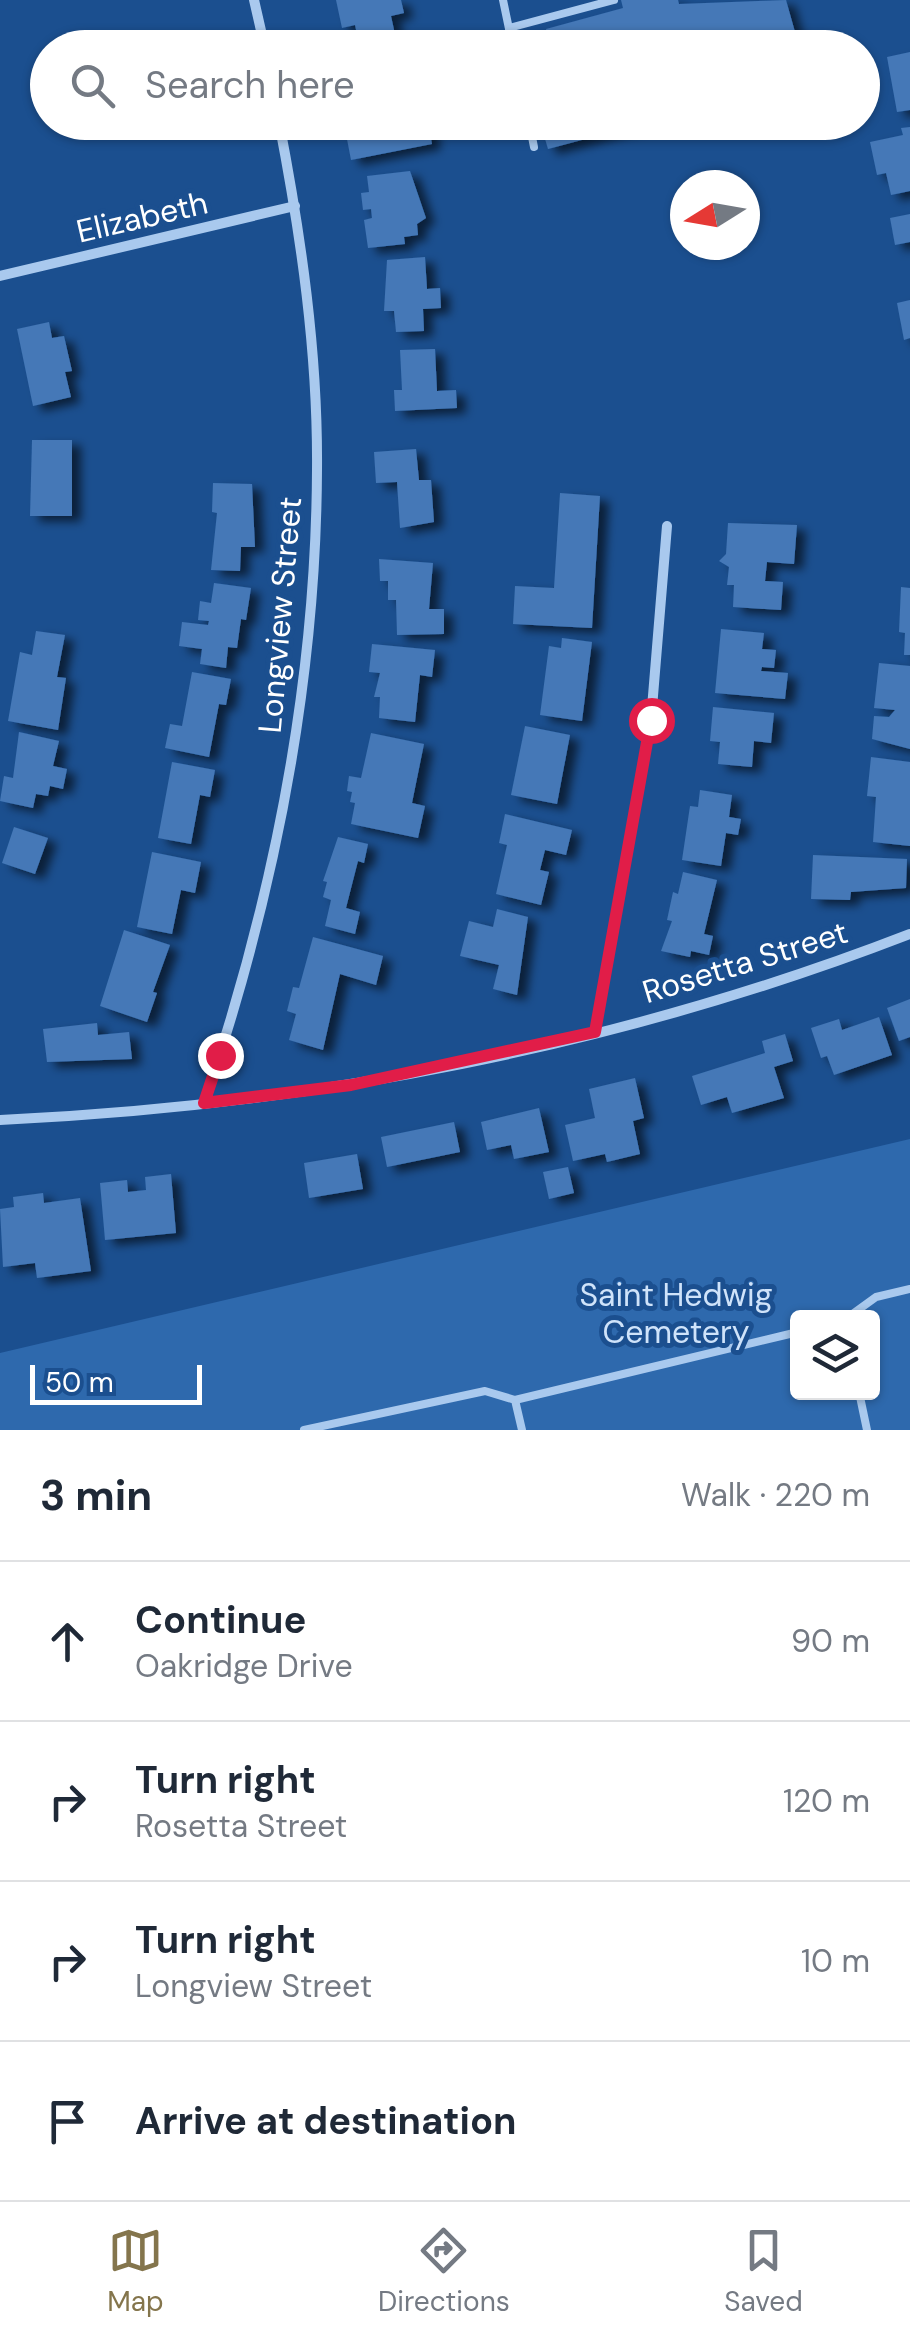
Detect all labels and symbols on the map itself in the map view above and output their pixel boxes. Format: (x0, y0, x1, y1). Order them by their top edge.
north arrow (670, 170, 760, 260)
street label: Elizabeth (72, 182, 212, 252)
street label: Longview Street (249, 495, 311, 735)
route start (629, 698, 675, 744)
street label: Rosetta Street (637, 911, 853, 1013)
route end (198, 1033, 244, 1079)
park label: Saint Hedwig Cemetery (579, 1274, 773, 1353)
scale bar (30, 1360, 202, 1404)

